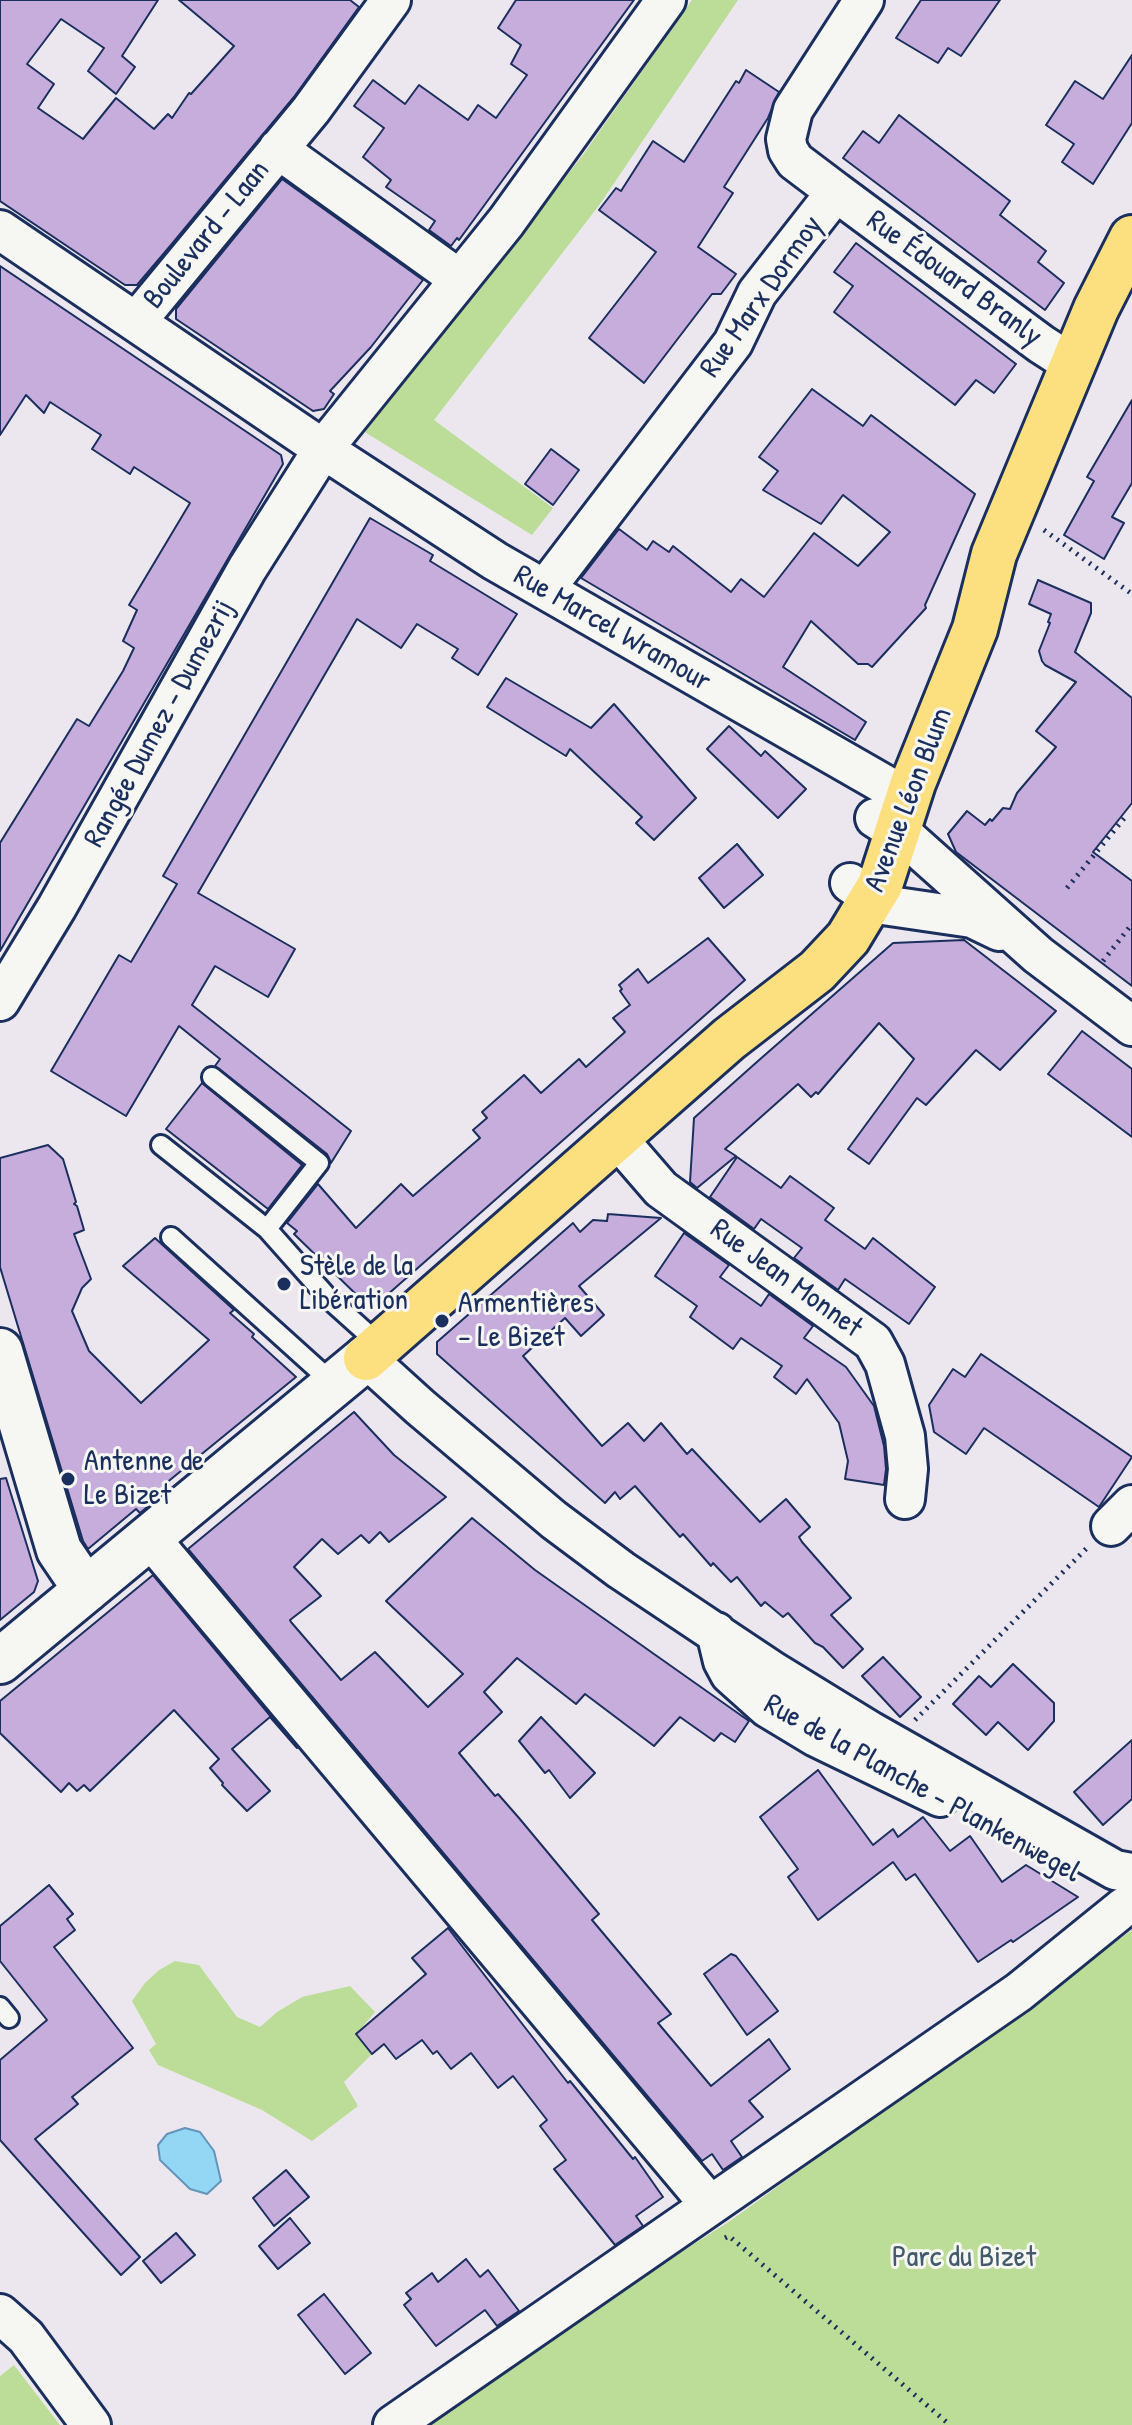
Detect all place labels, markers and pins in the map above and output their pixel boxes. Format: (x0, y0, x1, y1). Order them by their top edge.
place label: Stèle de la Libération (300, 1249, 413, 1320)
marker: Stèle de la Libération (275, 1275, 293, 1293)
place label: Armentières – Le Bizet (458, 1286, 594, 1356)
marker: Armentières – Le Bizet (433, 1312, 451, 1330)
place label: Antenne de Le Bizet (84, 1444, 204, 1514)
marker: Antenne de Le Bizet (59, 1470, 77, 1488)

